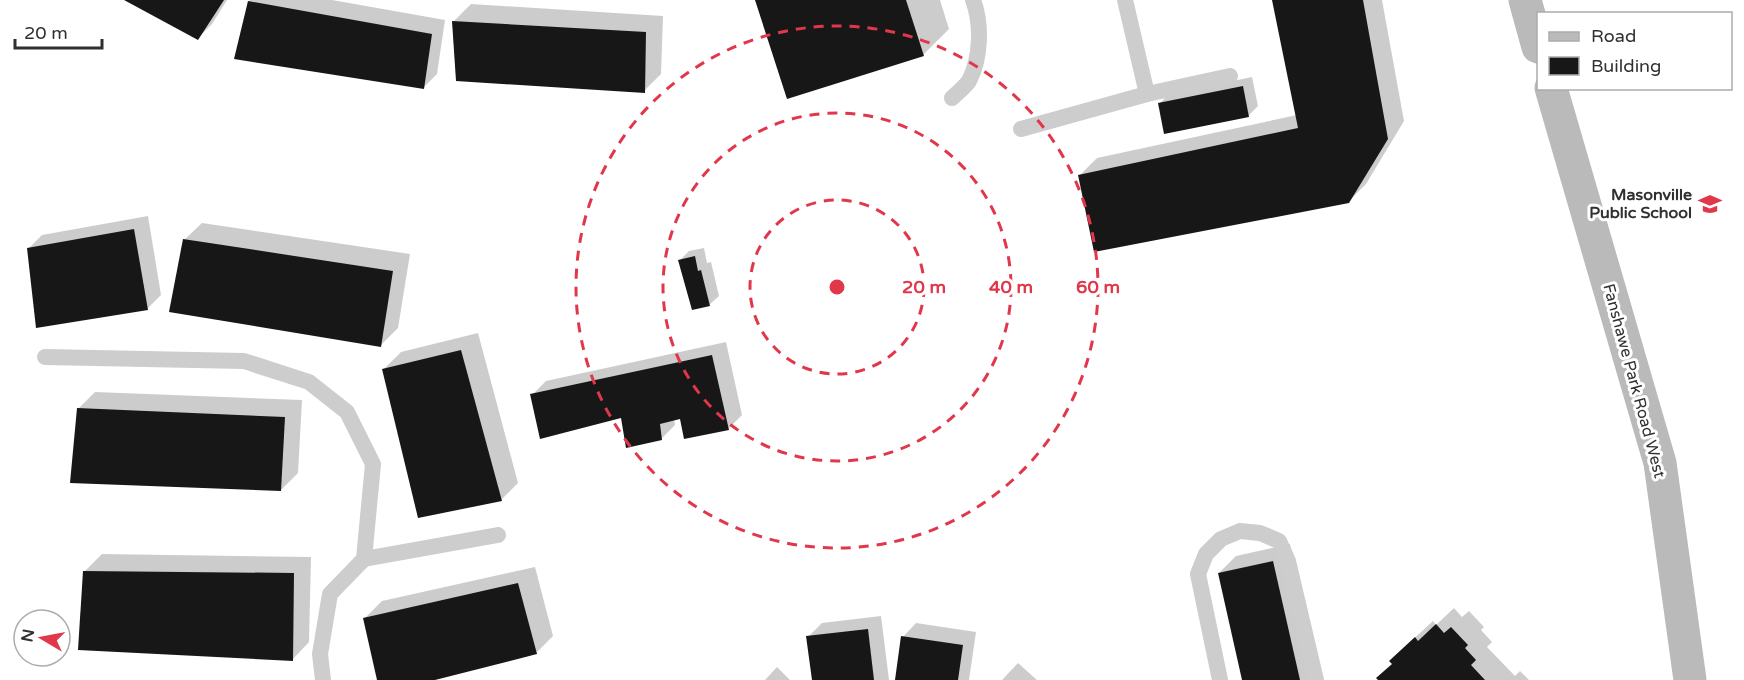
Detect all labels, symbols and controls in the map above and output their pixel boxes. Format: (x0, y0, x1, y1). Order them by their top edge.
scale bar (15, 12, 102, 50)
legend (1537, 12, 1732, 90)
text: 20 m (24, 22, 68, 44)
text: Road (1591, 25, 1636, 47)
text: Building (1591, 55, 1661, 77)
place label: Masonville Public School (1589, 185, 1692, 223)
school or university icon: Masonville Public School (1697, 191, 1723, 217)
text: 20 m (902, 276, 946, 298)
text: 40 m (989, 276, 1033, 298)
text: 60 m (1076, 276, 1120, 298)
centre of rings (827, 277, 847, 297)
street label: Fanshawe Park Road West (1598, 282, 1670, 480)
north arrow (12, 608, 72, 668)
text: N (17, 628, 39, 644)

